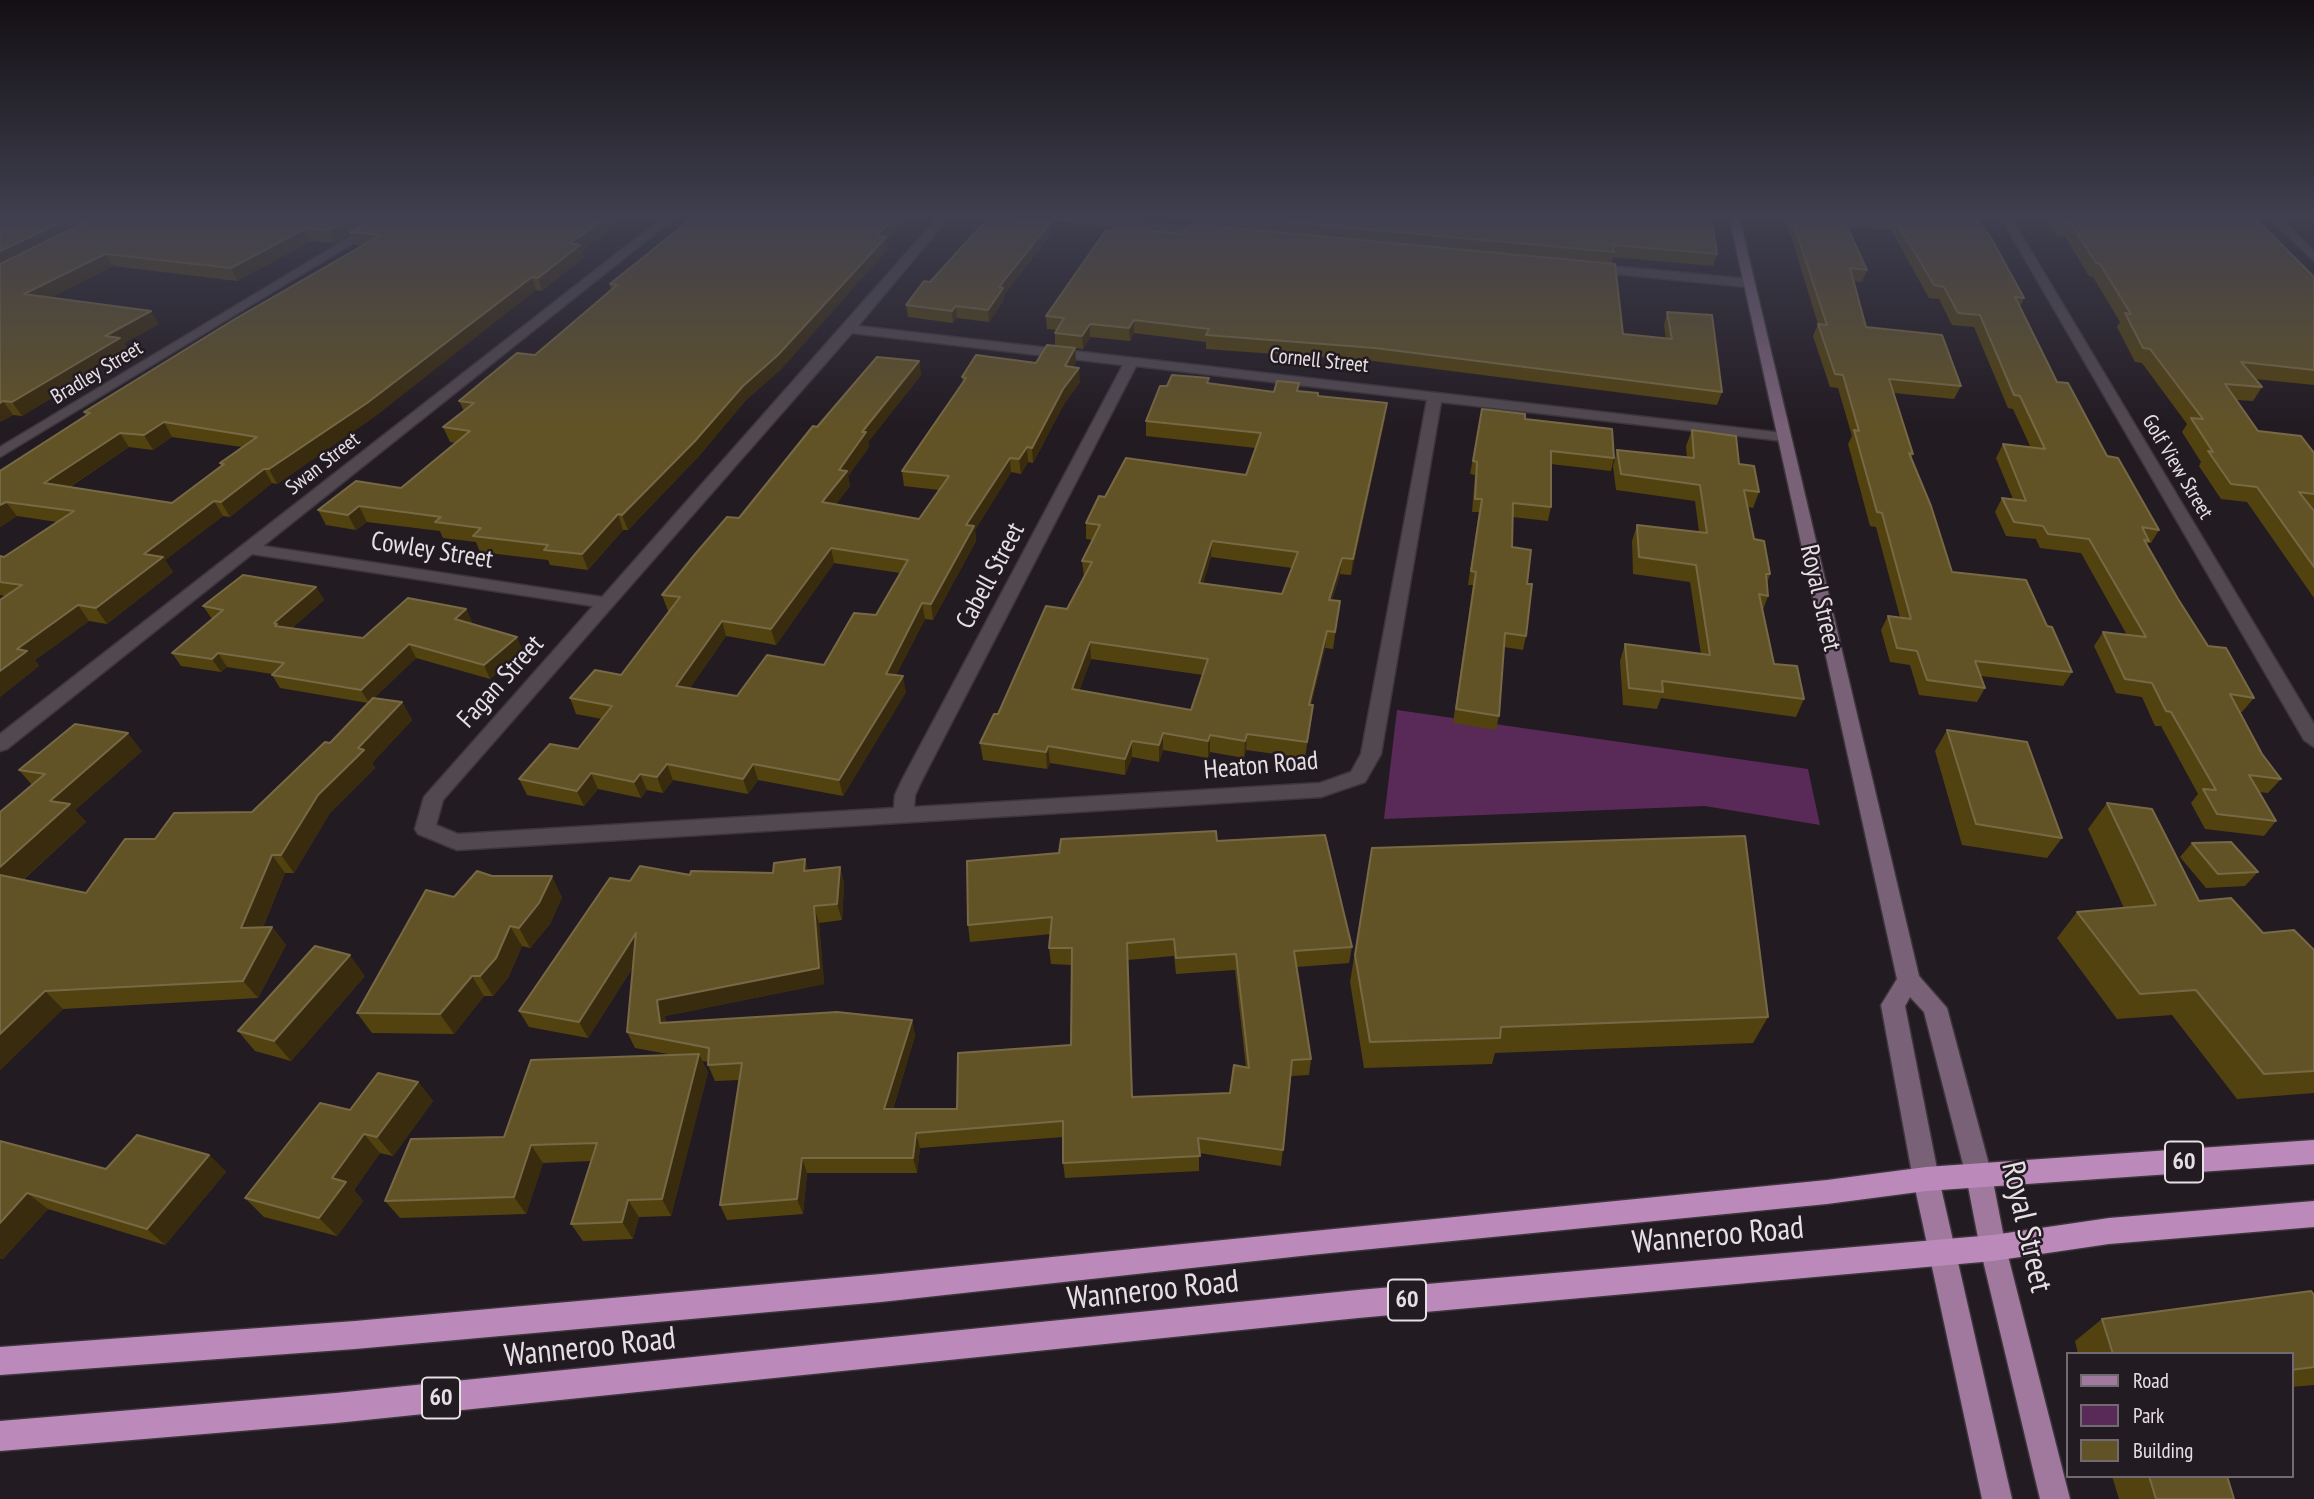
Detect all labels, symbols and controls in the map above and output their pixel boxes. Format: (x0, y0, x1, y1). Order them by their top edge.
street label: Bradley Street (47, 336, 147, 410)
street label: Cornell Street (1268, 343, 1370, 379)
street label: Golf View Street (2136, 410, 2218, 524)
street label: Swan Street (281, 427, 365, 501)
street label: Cabell Street (950, 518, 1032, 634)
street label: Cowley Street (369, 526, 495, 576)
street label: Royal Street (1793, 542, 1847, 654)
street label: Fagan Street (451, 629, 551, 735)
street label: Heaton Road (1203, 745, 1319, 787)
road number: 60 (2165, 1142, 2203, 1182)
street label: Royal Street (1992, 1158, 2060, 1296)
street label: Wanneroo Road (1630, 1209, 1806, 1263)
street label: Wanneroo Road (1065, 1263, 1241, 1319)
road number: 60 (1388, 1280, 1426, 1320)
street label: Wanneroo Road (502, 1320, 678, 1376)
legend (2066, 1352, 2293, 1478)
text: Road (2133, 1367, 2169, 1394)
road number: 60 (422, 1378, 460, 1418)
text: Park (2133, 1402, 2164, 1429)
text: Building (2133, 1437, 2193, 1464)

